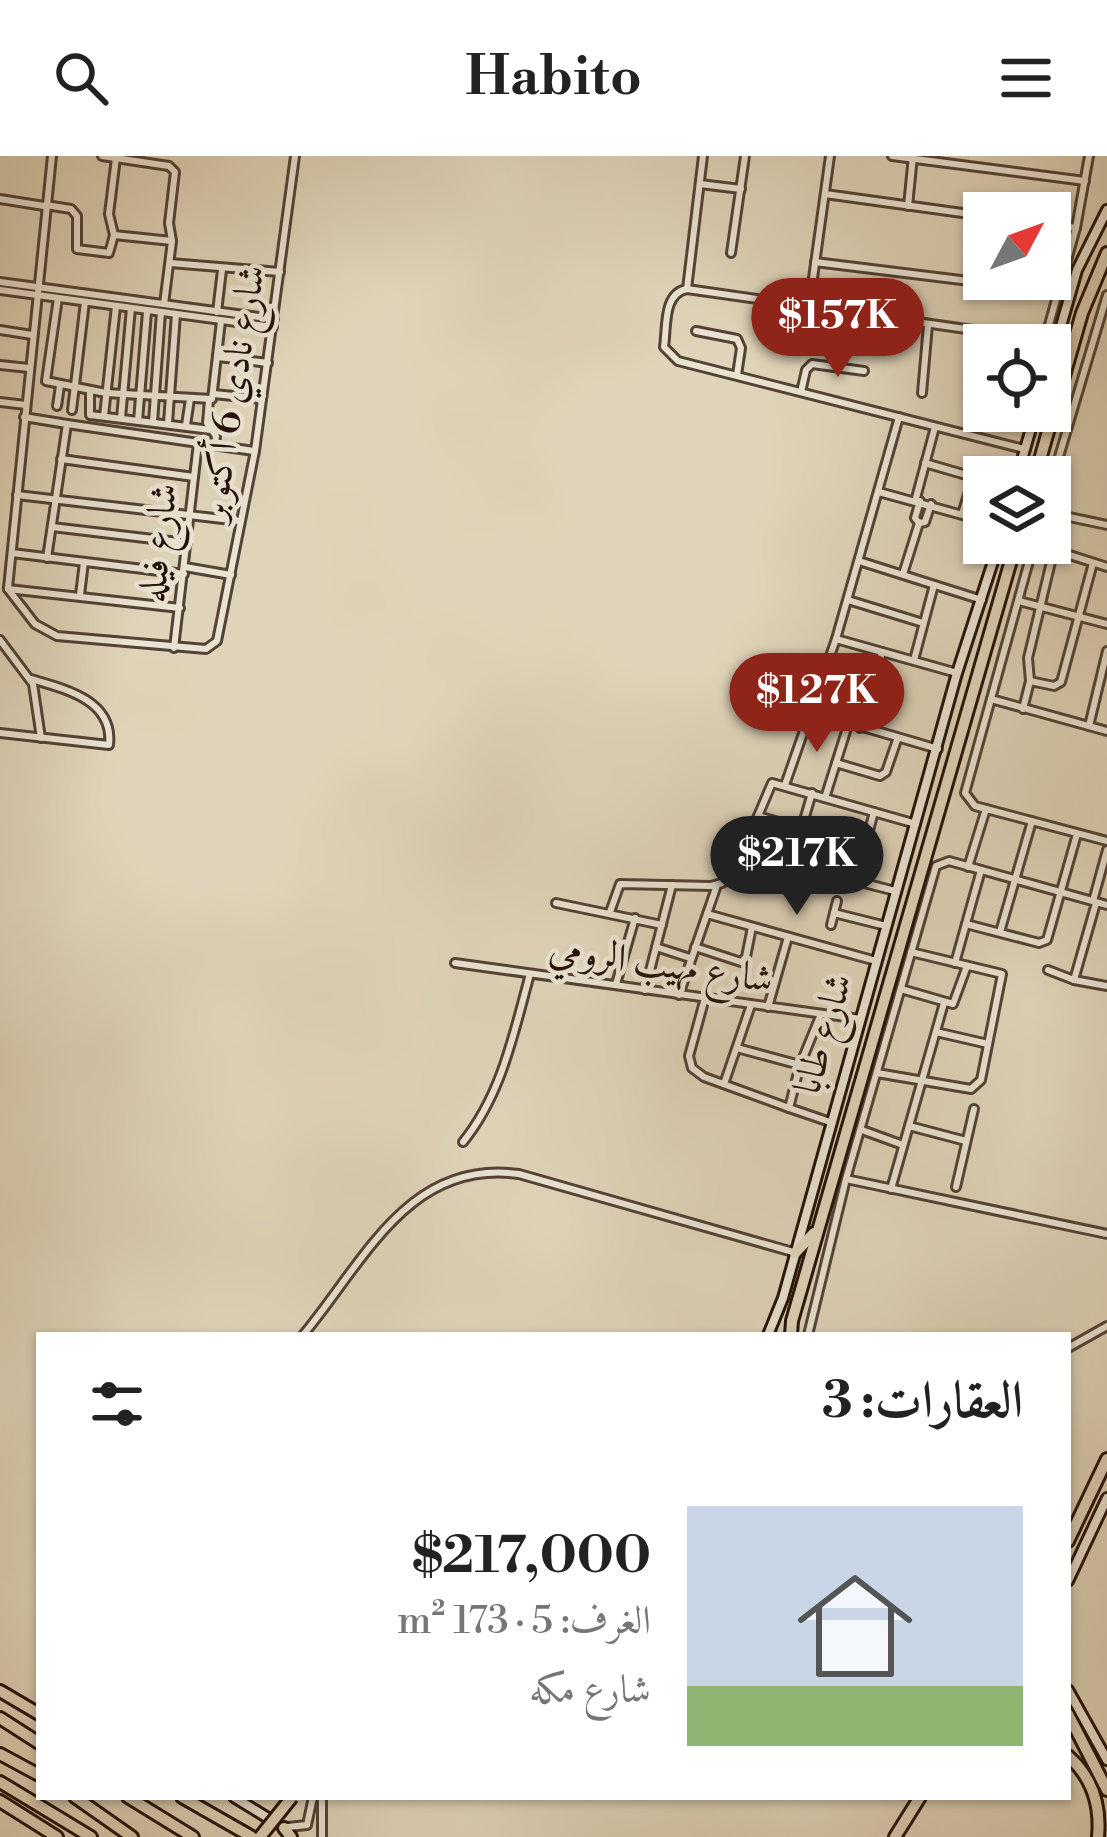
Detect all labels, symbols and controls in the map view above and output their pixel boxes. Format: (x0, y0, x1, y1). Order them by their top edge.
text: Habito (465, 44, 642, 112)
icon: search (48, 45, 114, 111)
icon: menu (993, 45, 1059, 111)
north arrow (963, 192, 1071, 300)
map controls (963, 192, 1071, 564)
street label: شارع نادي 6 أكتوبر (184, 261, 283, 529)
pin: $157K (754, 278, 922, 380)
text: $157K (778, 292, 898, 341)
button: locate (963, 324, 1071, 432)
button: layers (963, 456, 1071, 564)
street label: شارع فيله (128, 481, 196, 606)
pin: $127K (733, 653, 901, 755)
text: $127K (756, 667, 878, 716)
pin: $217K (713, 816, 881, 918)
text: $217K (737, 830, 857, 879)
street label: شارع مهيب الرومي (545, 925, 776, 1011)
street label: شارع طابا (783, 968, 870, 1102)
text: العقارات: 3 (822, 1370, 1023, 1434)
icon: filters (84, 1371, 150, 1437)
text: $217,000 (412, 1525, 651, 1589)
icon: home (783, 1554, 927, 1698)
text: الغرف: 5 · 173 m² (397, 1597, 651, 1646)
text: شارع مكه (529, 1666, 651, 1715)

